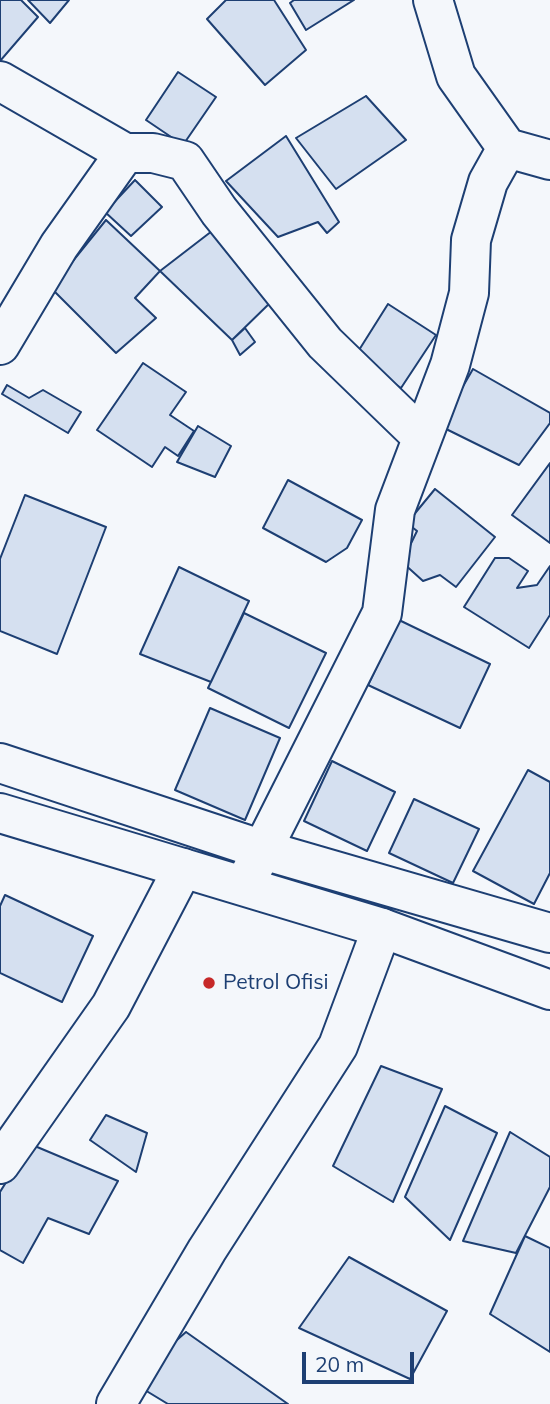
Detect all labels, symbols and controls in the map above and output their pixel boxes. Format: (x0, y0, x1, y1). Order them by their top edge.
place label: Petrol Ofisi (223, 970, 329, 996)
marker: Petrol Ofisi (201, 975, 217, 991)
scale bar (305, 1338, 417, 1382)
text: 20 m (315, 1351, 364, 1377)

